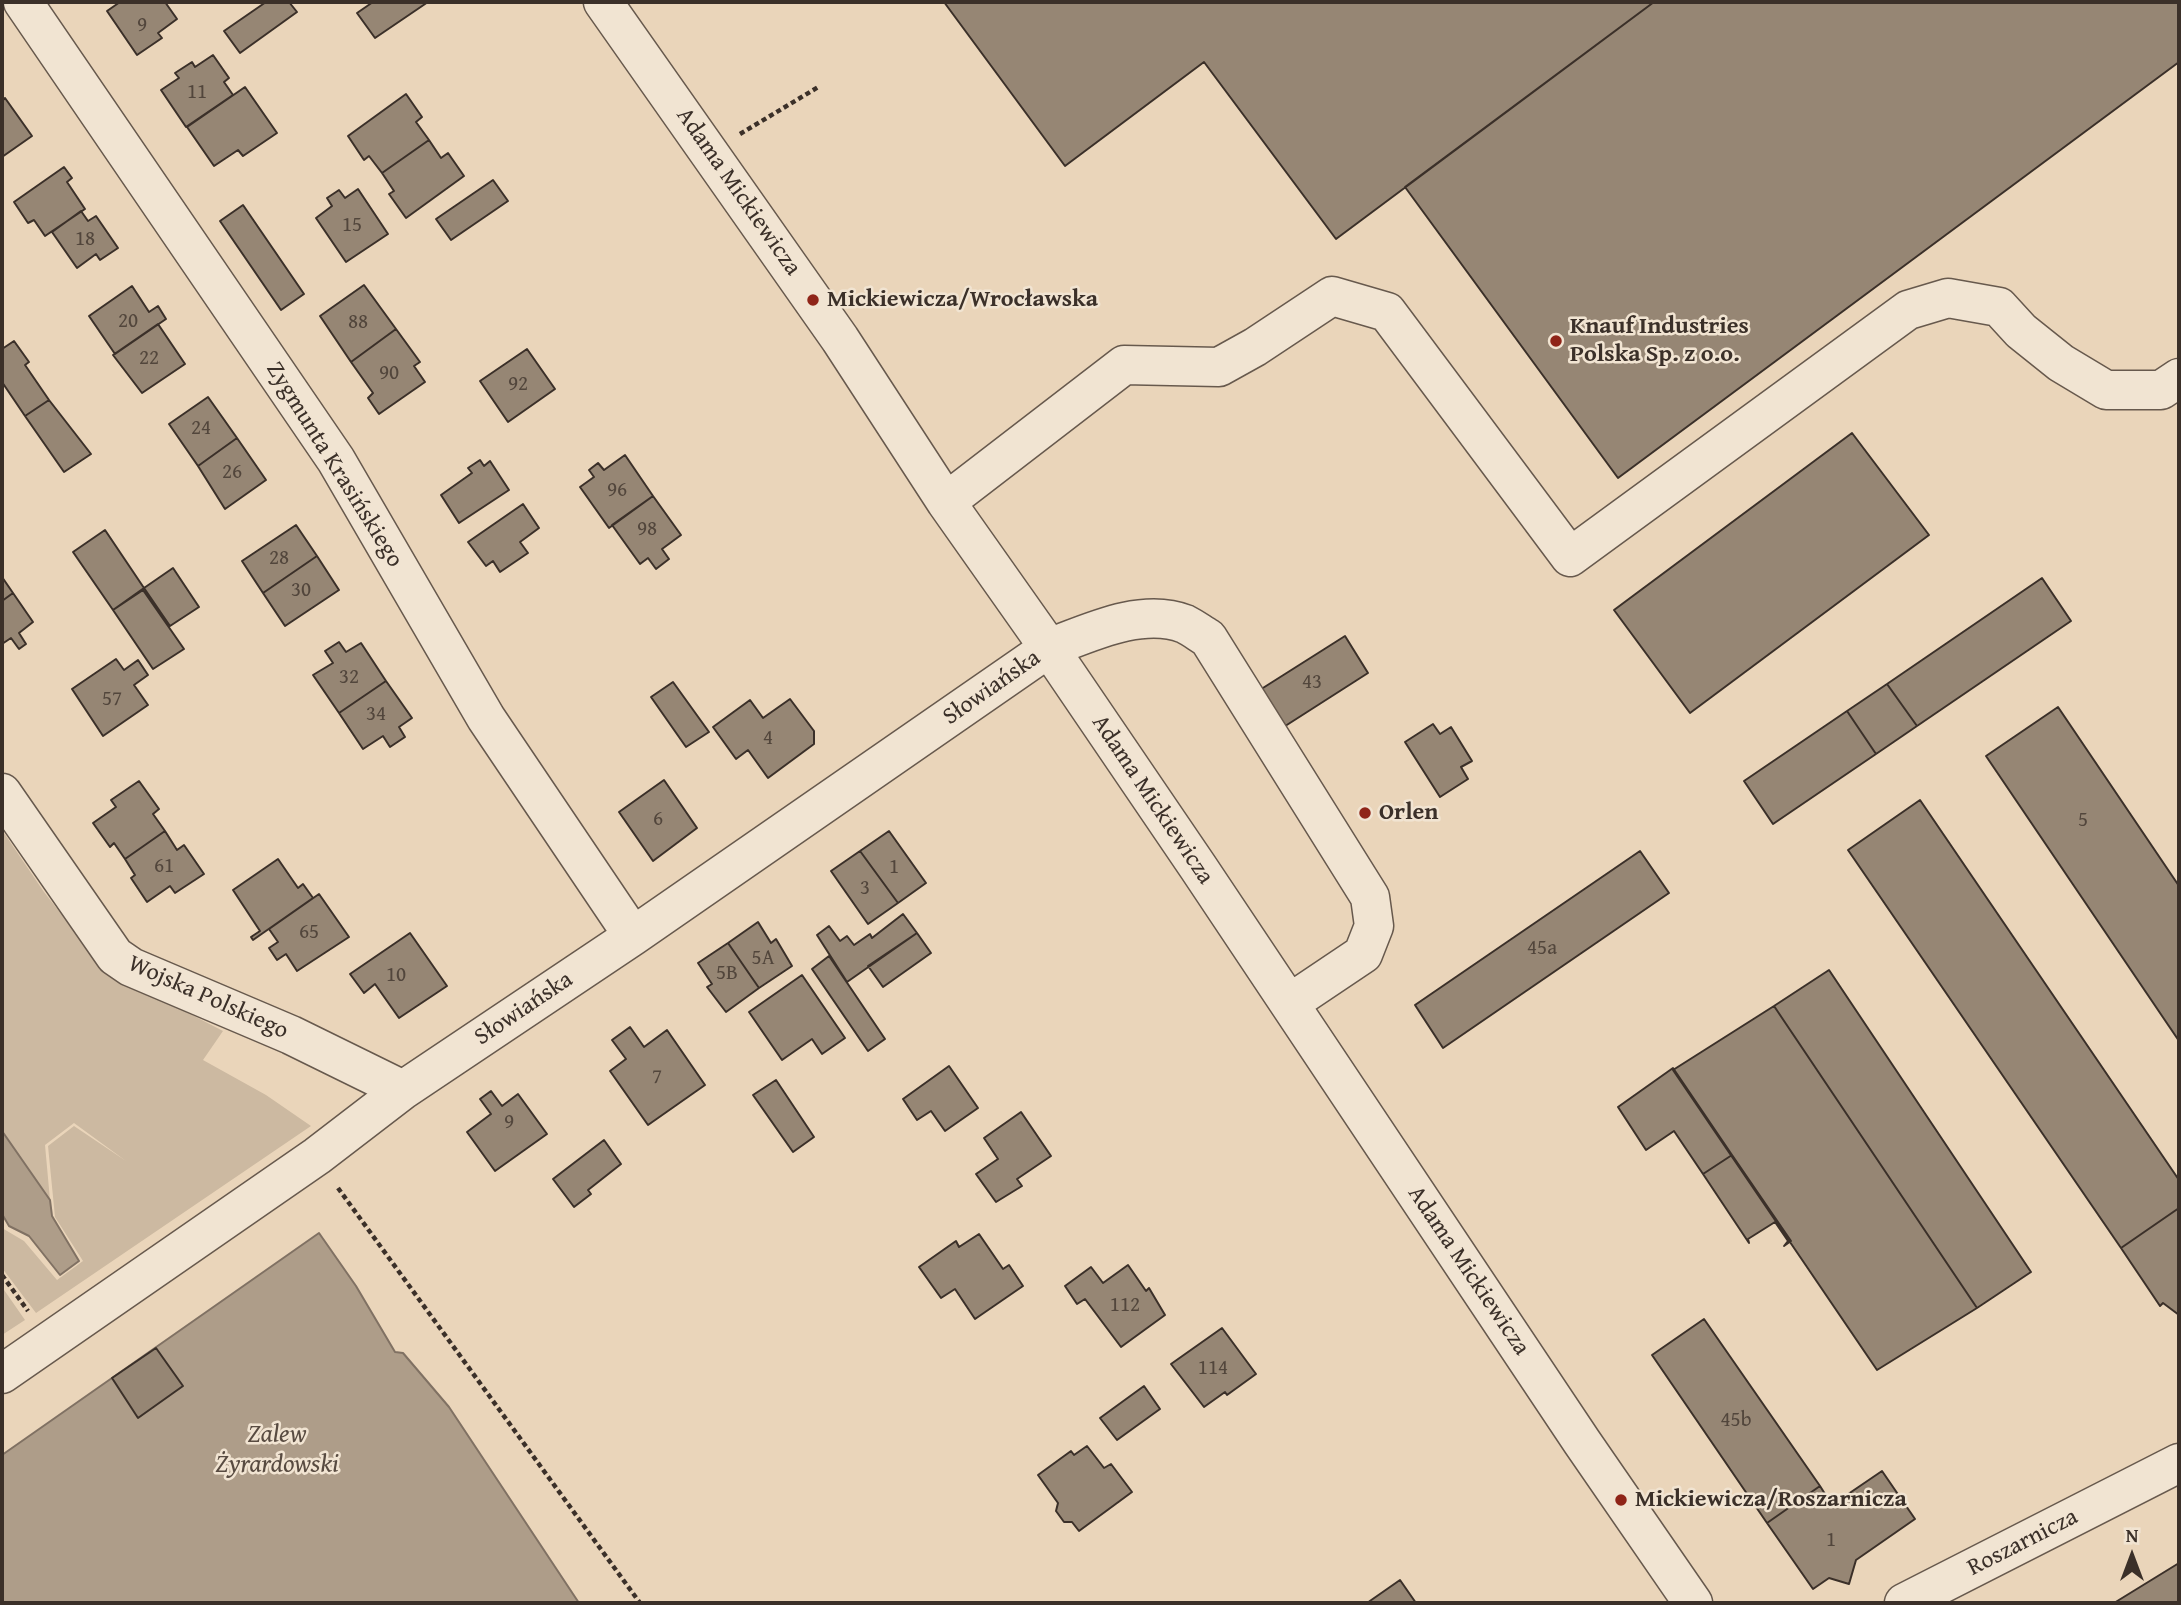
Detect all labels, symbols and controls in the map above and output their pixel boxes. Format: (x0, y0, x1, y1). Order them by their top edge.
house number: 9 (137, 13, 147, 39)
house number: 11 (187, 80, 207, 106)
street label: Adama Mickiewicza (669, 103, 807, 281)
house number: 15 (342, 213, 362, 239)
house number: 18 (75, 227, 95, 253)
place label: Mickiewicza/Wrocławska (827, 286, 1098, 314)
marker: Mickiewicza/Wrocławska (805, 292, 821, 308)
house number: 20 (118, 309, 138, 335)
house number: 88 (348, 310, 368, 336)
place label: Knauf Industries Polska Sp. z o.o. (1570, 313, 1749, 369)
marker: Knauf Industries Polska Sp. z o.o. (1548, 333, 1564, 349)
house number: 22 (139, 346, 159, 372)
street label: Zygmunta Krasińskiego (259, 357, 409, 573)
house number: 90 (379, 361, 399, 387)
house number: 92 (508, 372, 528, 398)
house number: 24 (191, 416, 211, 442)
house number: 26 (222, 460, 242, 486)
house number: 96 (607, 478, 627, 504)
house number: 98 (637, 517, 657, 543)
house number: 28 (269, 546, 289, 572)
house number: 30 (291, 578, 311, 604)
street label: Słowiańska (938, 644, 1046, 732)
house number: 32 (339, 665, 359, 691)
house number: 43 (1302, 670, 1322, 696)
house number: 57 (102, 687, 122, 713)
house number: 34 (366, 702, 386, 728)
street label: Adama Mickiewicza (1085, 710, 1219, 890)
house number: 4 (763, 726, 773, 752)
place label: Orlen (1379, 799, 1439, 827)
marker: Orlen (1357, 805, 1373, 821)
house number: 6 (653, 807, 663, 833)
house number: 5 (2078, 808, 2088, 834)
house number: 61 (154, 854, 174, 880)
house number: 1 (889, 855, 899, 881)
house number: 3 (860, 876, 870, 902)
house number: 65 (299, 920, 319, 946)
house number: 45a (1527, 936, 1557, 962)
house number: 5A (752, 946, 774, 972)
street label: Wojska Polskiego (123, 950, 293, 1046)
house number: 5B (716, 961, 738, 987)
house number: 10 (386, 963, 406, 989)
street label: Słowiańska (469, 966, 579, 1052)
house number: 7 (652, 1065, 662, 1091)
house number: 9 (504, 1110, 514, 1136)
street label: Adama Mickiewicza (1401, 1181, 1535, 1361)
house number: 112 (1110, 1293, 1140, 1319)
house number: 114 (1198, 1356, 1228, 1382)
house number: 45b (1720, 1408, 1752, 1434)
water label: Zalew Żyrardowski (215, 1419, 339, 1480)
place label: Mickiewicza/Roszarnicza (1635, 1486, 1907, 1514)
marker: Mickiewicza/Roszarnicza (1613, 1492, 1629, 1508)
street label: Roszarnicza (1963, 1503, 2083, 1583)
north arrow (2097, 1521, 2167, 1591)
text: N (2126, 1521, 2138, 1549)
house number: 1 (1826, 1528, 1836, 1554)

